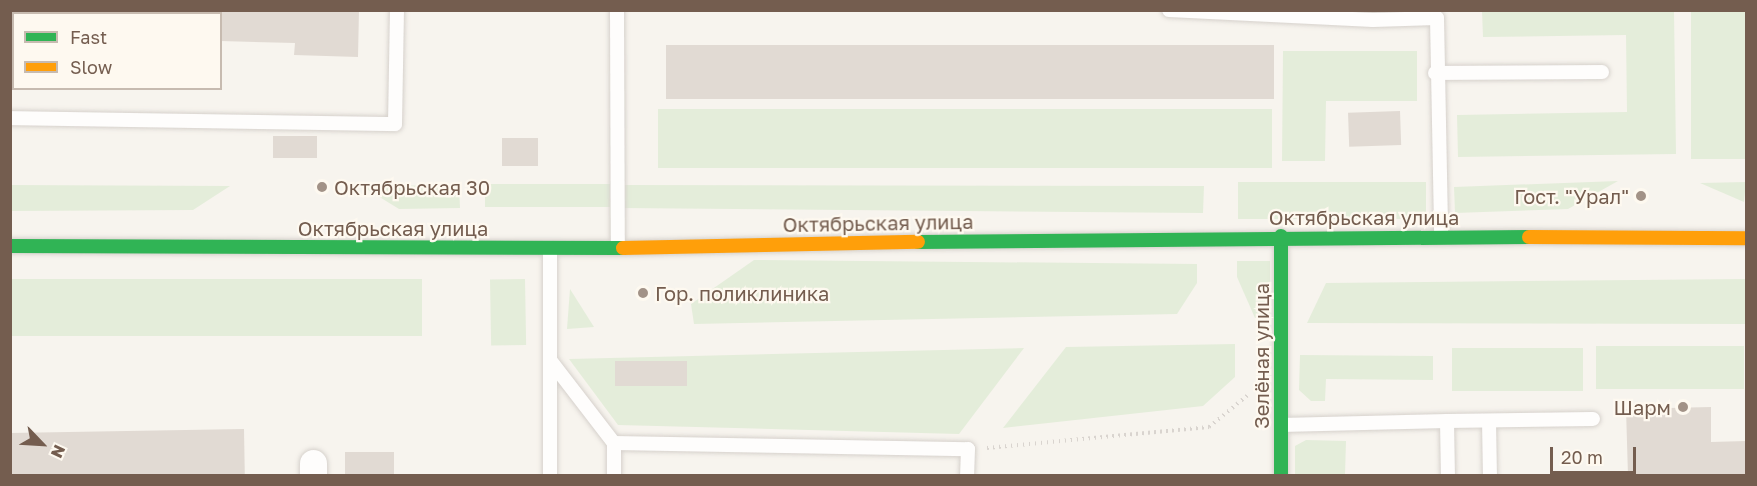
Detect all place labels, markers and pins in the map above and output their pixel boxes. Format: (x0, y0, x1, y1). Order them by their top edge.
place label: Октябрьская 30 (334, 175, 490, 199)
marker: Октябрьская 30 (315, 180, 329, 194)
place label: Гост. "Урал" (1514, 184, 1629, 208)
marker: Гост. "Урал" (1634, 189, 1648, 203)
place label: Гор. поликлиника (655, 281, 829, 305)
marker: Гор. поликлиника (636, 286, 650, 300)
place label: Шарм (1614, 395, 1671, 419)
marker: Шарм (1676, 400, 1690, 414)

